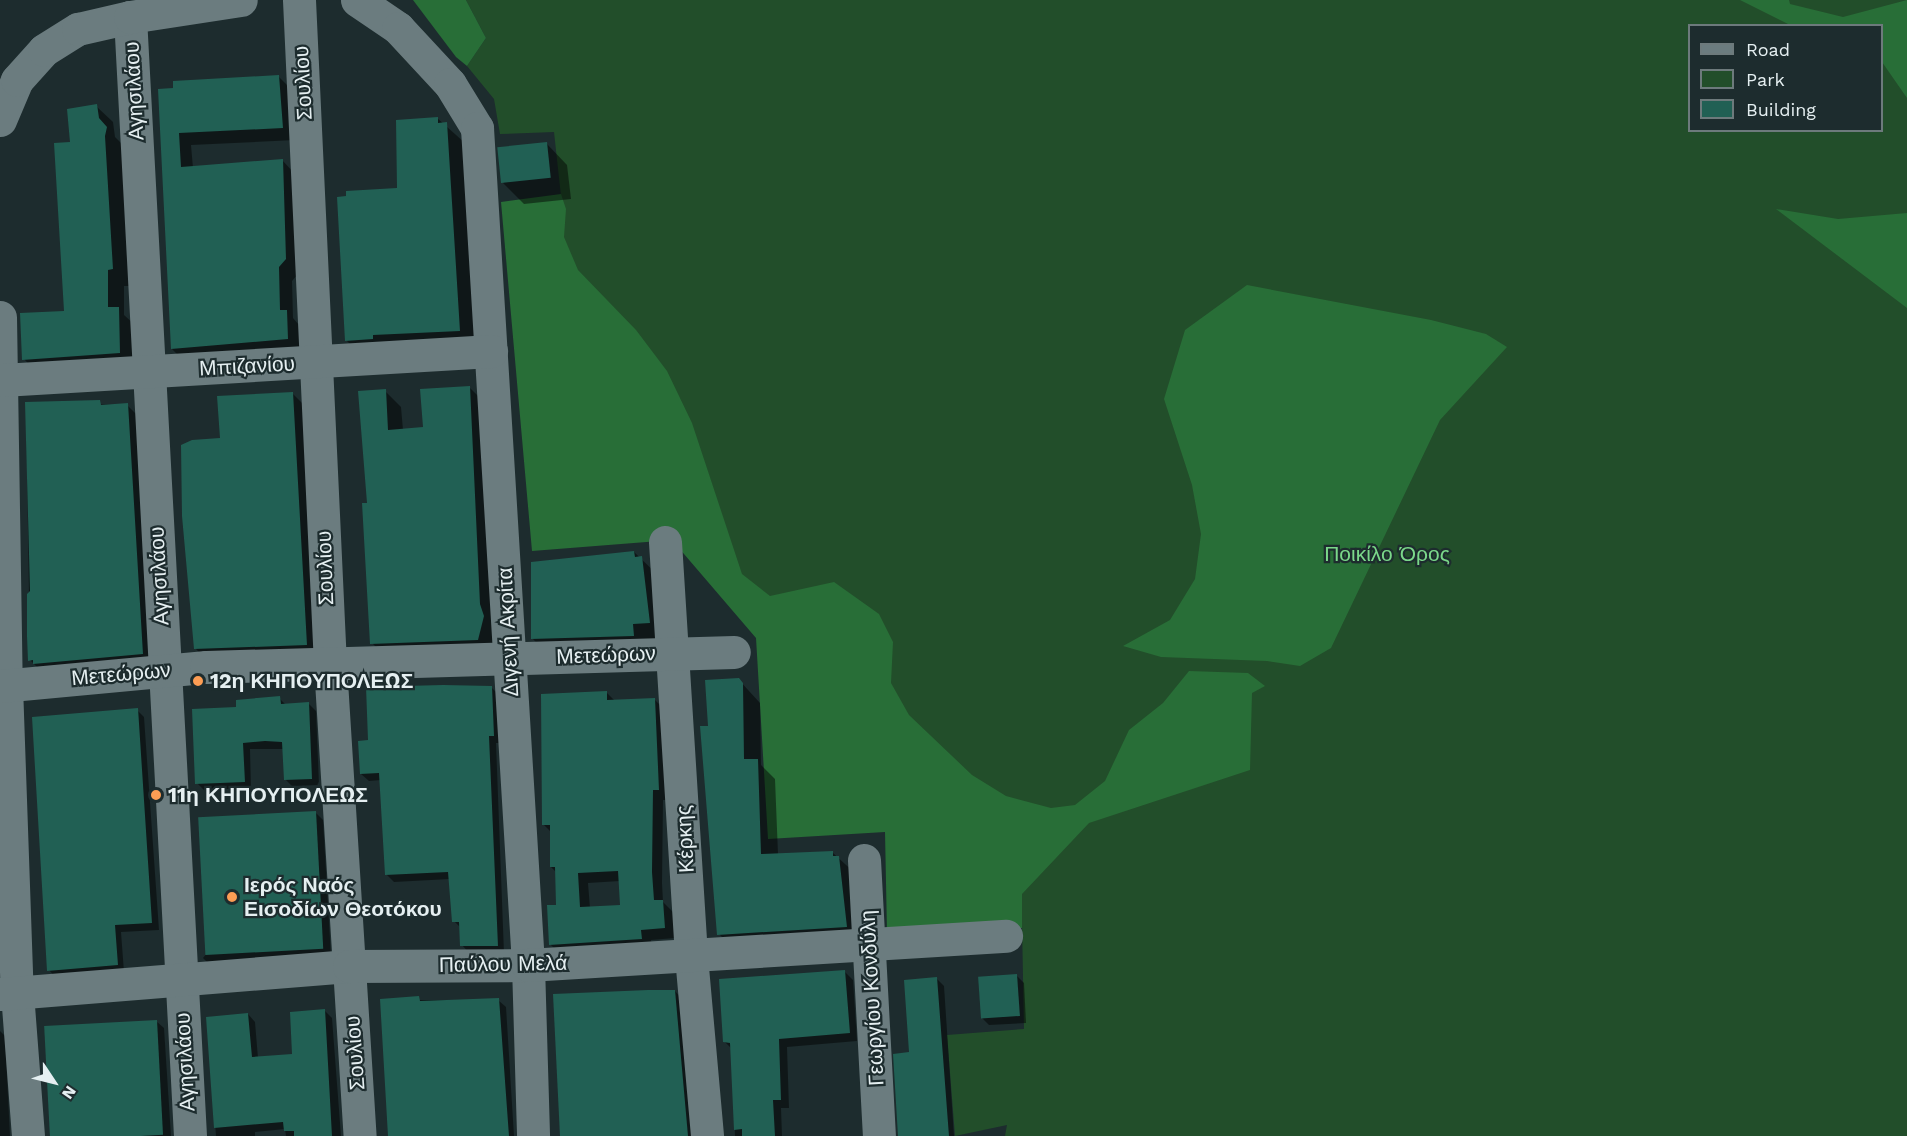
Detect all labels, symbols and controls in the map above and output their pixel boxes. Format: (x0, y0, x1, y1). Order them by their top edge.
legend (1688, 24, 1883, 132)
text: Road (1746, 39, 1790, 60)
street label: Αγησιλάου (119, 41, 149, 141)
street label: Σουλίου (288, 45, 318, 121)
text: Park (1746, 69, 1785, 90)
text: Building (1746, 99, 1816, 120)
street label: Μπιζανίου (198, 351, 296, 381)
street label: Αγησιλάου (144, 526, 174, 626)
street label: Σουλίου (311, 530, 339, 606)
park label: Ποικίλο Όρος (1324, 541, 1450, 567)
street label: Διγενή Ακρίτα (492, 567, 524, 697)
street label: Μετεώρων (556, 641, 656, 669)
street label: Μετεώρων (70, 657, 172, 691)
place label: 12η ΚΗΠΟΥΠΟΛΕΩΣ (210, 668, 413, 694)
marker: 12η ΚΗΠΟΥΠΟΛΕΩΣ (191, 674, 205, 688)
place label: 11η ΚΗΠΟΥΠΟΛΕΩΣ (168, 782, 368, 808)
marker: 11η ΚΗΠΟΥΠΟΛΕΩΣ (149, 788, 163, 802)
street label: Κέρκης (671, 805, 699, 873)
place label: Ιερός Ναός Εισοδίων Θεοτόκου (244, 872, 442, 922)
marker: Ιερός Ναός Εισοδίων Θεοτόκου (225, 890, 239, 904)
street label: Γεωργίου Κονδύλη (855, 909, 889, 1087)
street label: Παύλου Μελά (439, 950, 567, 978)
street label: Αγησιλάου (170, 1012, 200, 1112)
street label: Σουλίου (340, 1015, 370, 1091)
north arrow (24, 1052, 84, 1112)
text: N (58, 1082, 80, 1103)

